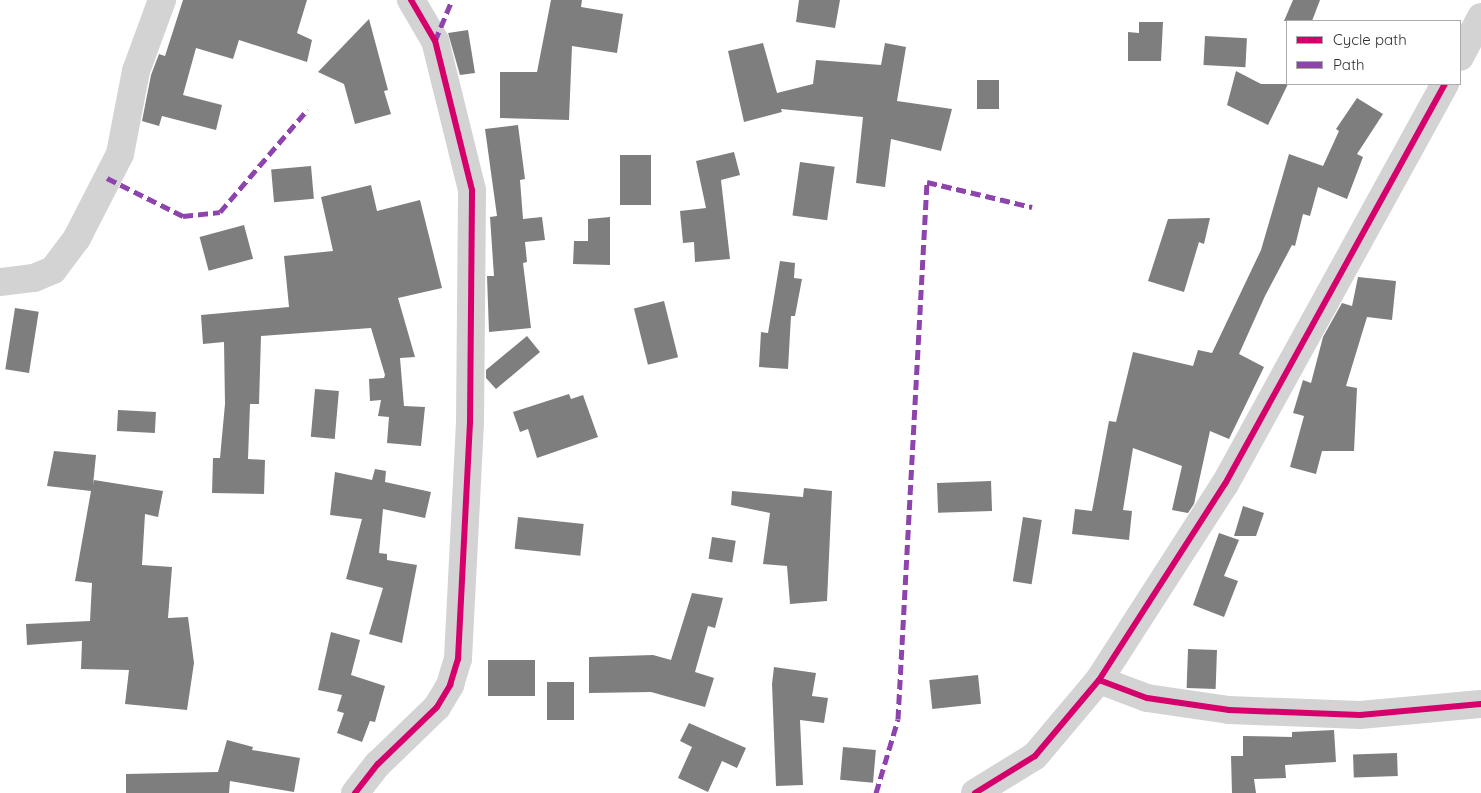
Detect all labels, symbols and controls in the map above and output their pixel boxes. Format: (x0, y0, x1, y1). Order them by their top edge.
legend (1286, 20, 1461, 85)
text: Cycle path (1333, 30, 1407, 49)
text: Path (1333, 55, 1365, 74)

